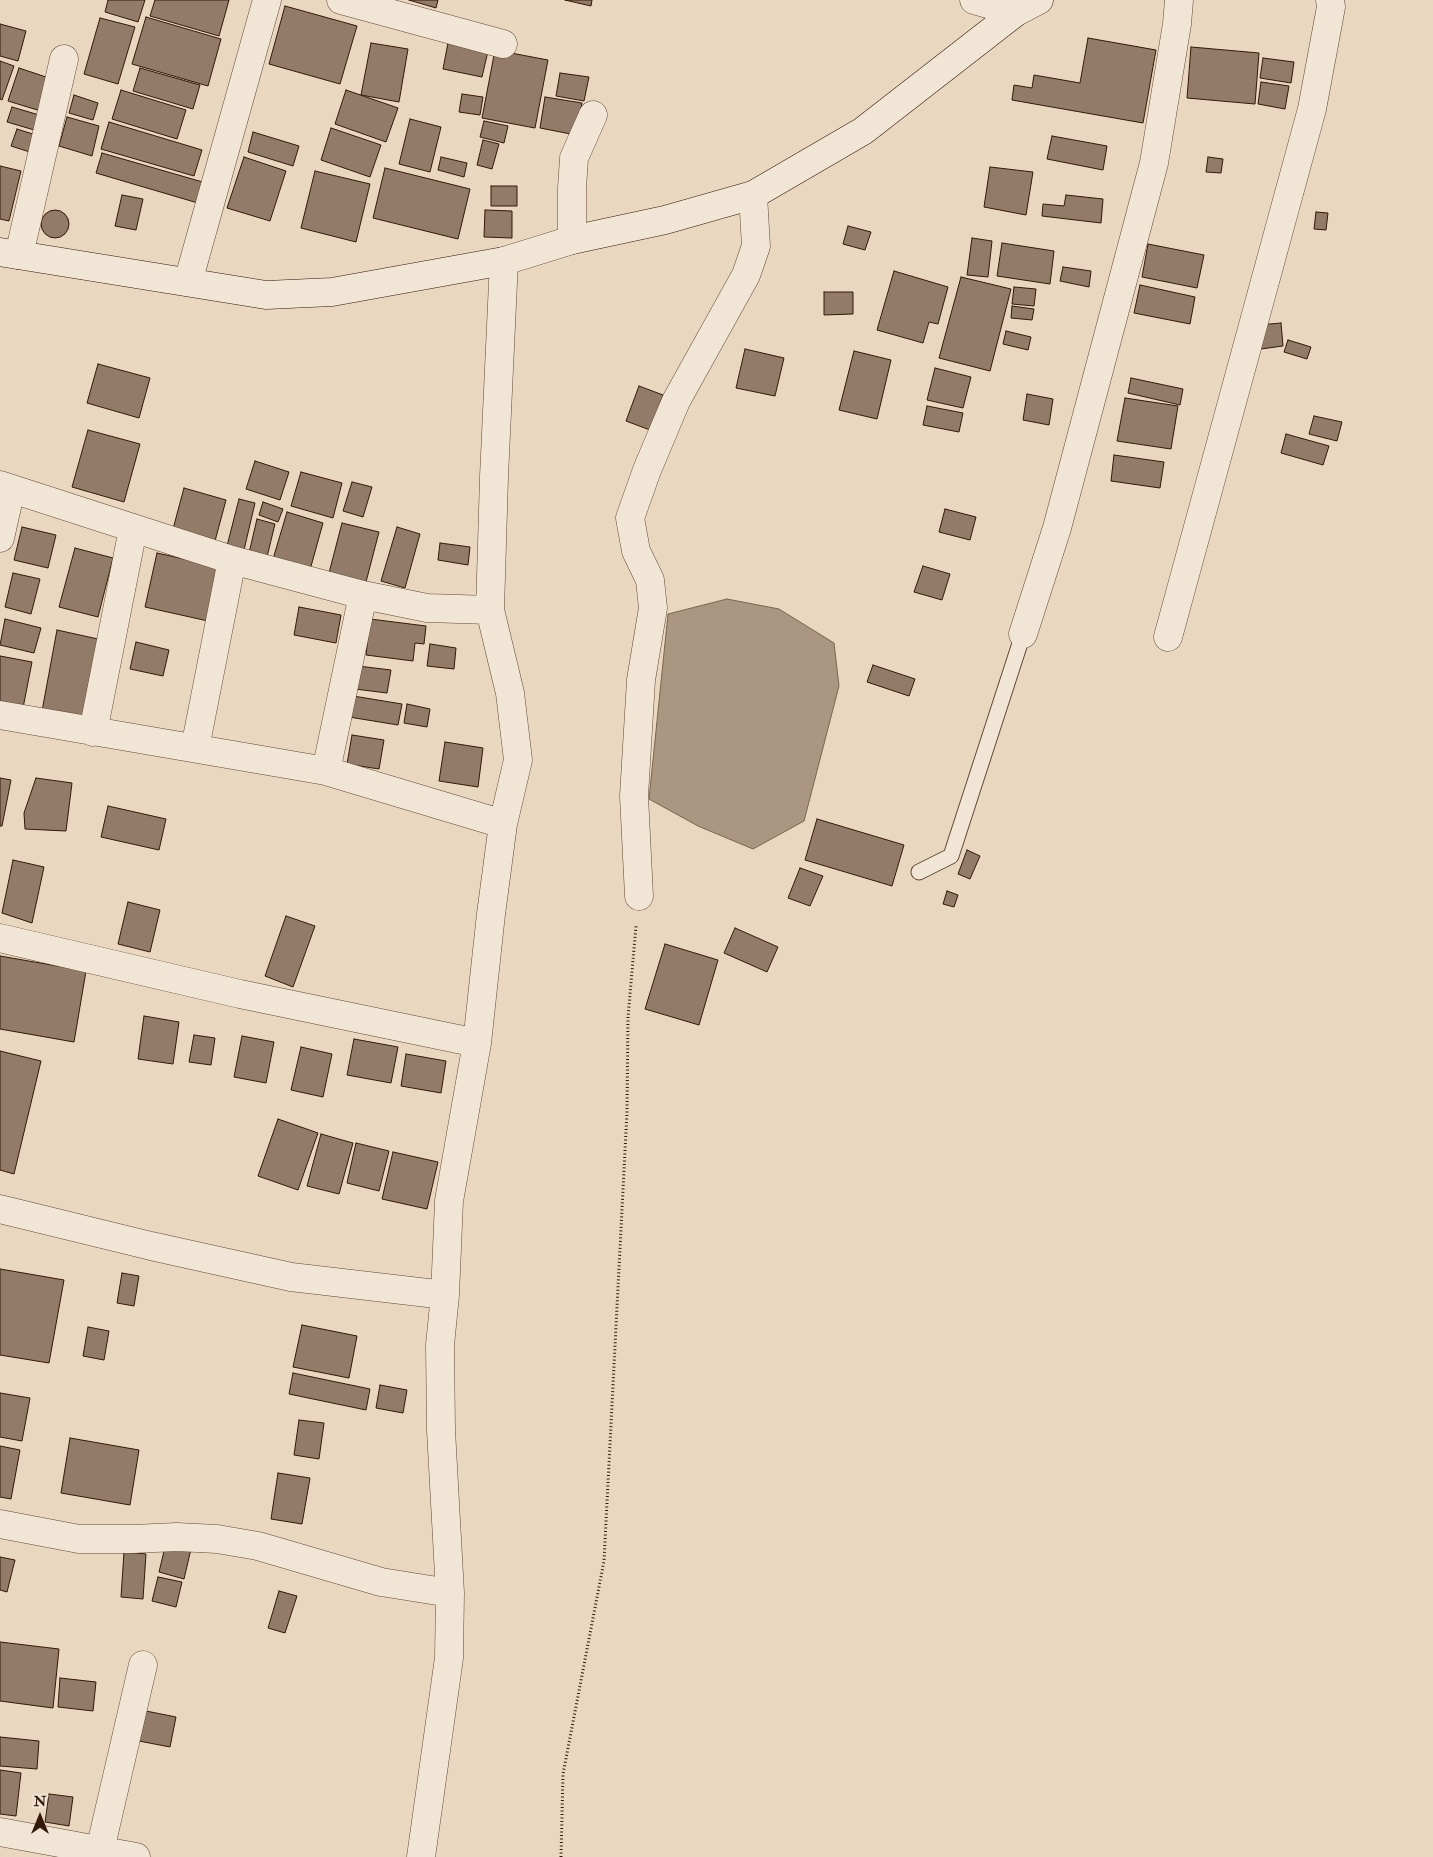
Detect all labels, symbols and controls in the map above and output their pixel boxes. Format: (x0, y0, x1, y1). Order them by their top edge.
north arrow (15, 1792, 65, 1842)
text: N (34, 1793, 46, 1810)

